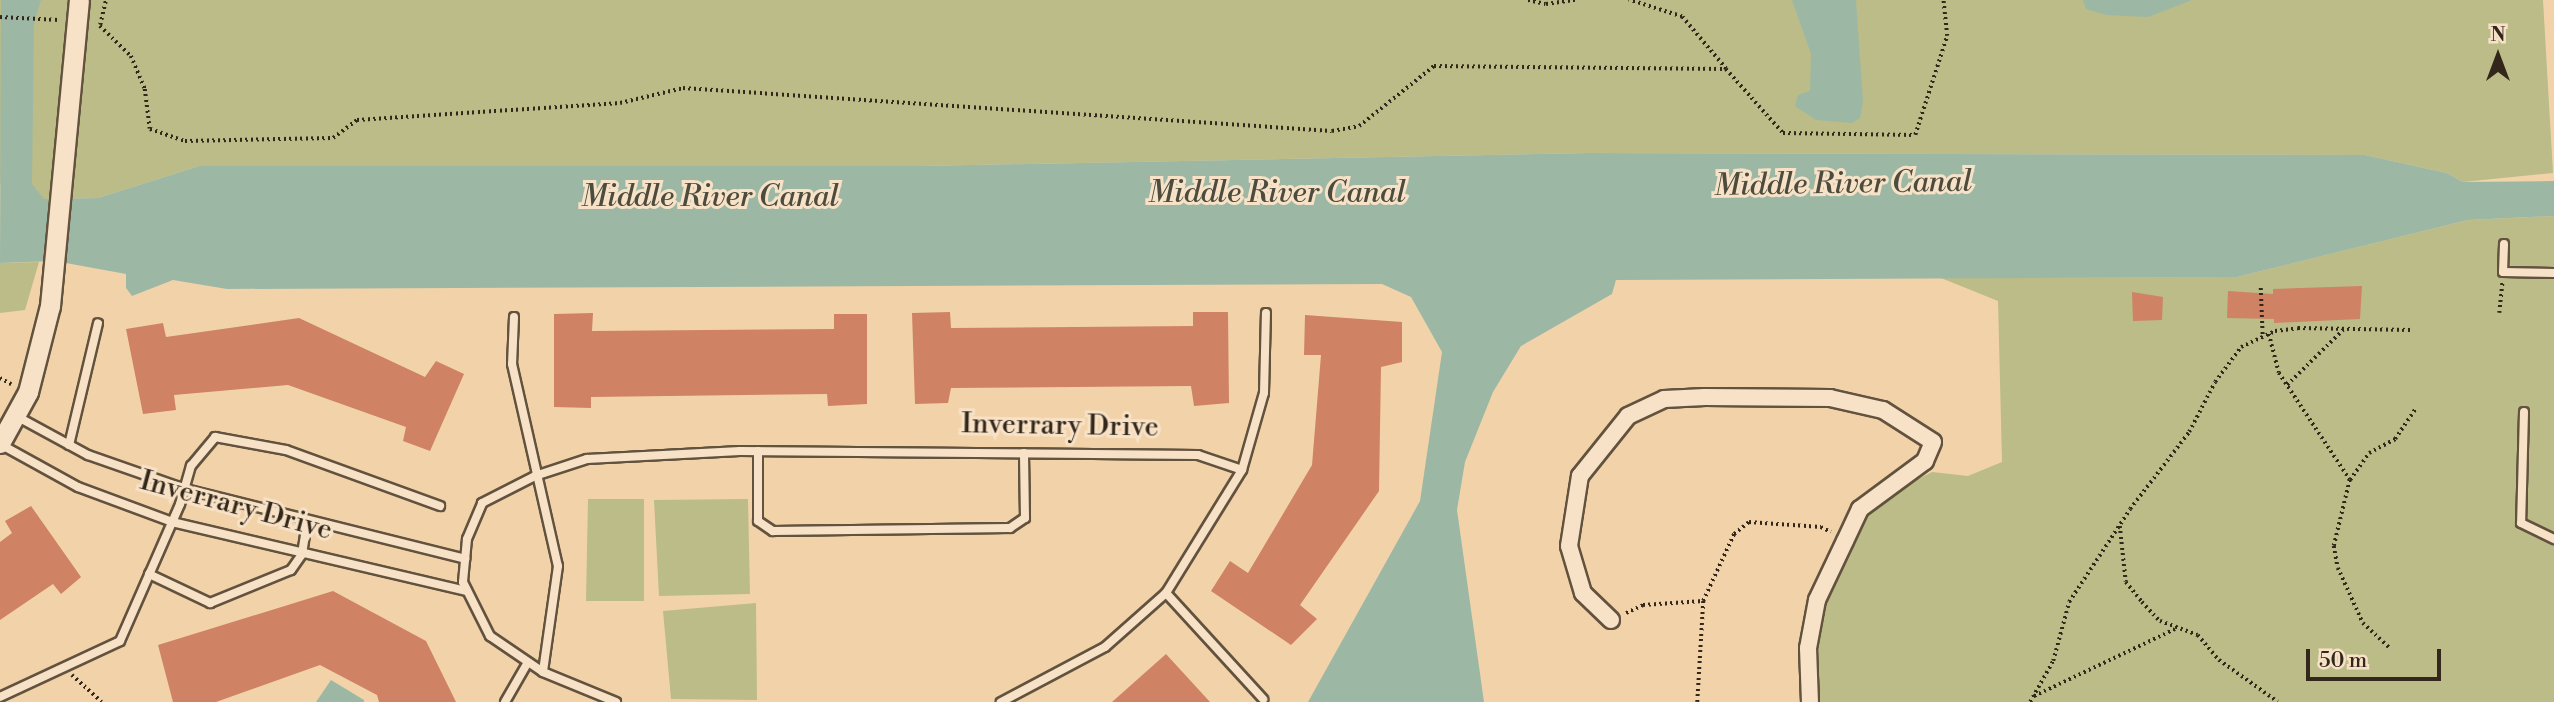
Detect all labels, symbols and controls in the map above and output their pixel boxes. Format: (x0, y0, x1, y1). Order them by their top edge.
north arrow (2463, 21, 2533, 91)
text: N (2490, 23, 2506, 47)
water label: Middle River Canal (1714, 164, 1972, 204)
water label: Middle River Canal (1148, 175, 1406, 211)
water label: Middle River Canal (581, 179, 839, 215)
street label: Inverrary Drive (961, 407, 1159, 445)
street label: Inverrary Drive (136, 464, 336, 548)
scale bar (2309, 636, 2444, 680)
text: 50 m (2319, 648, 2367, 674)

